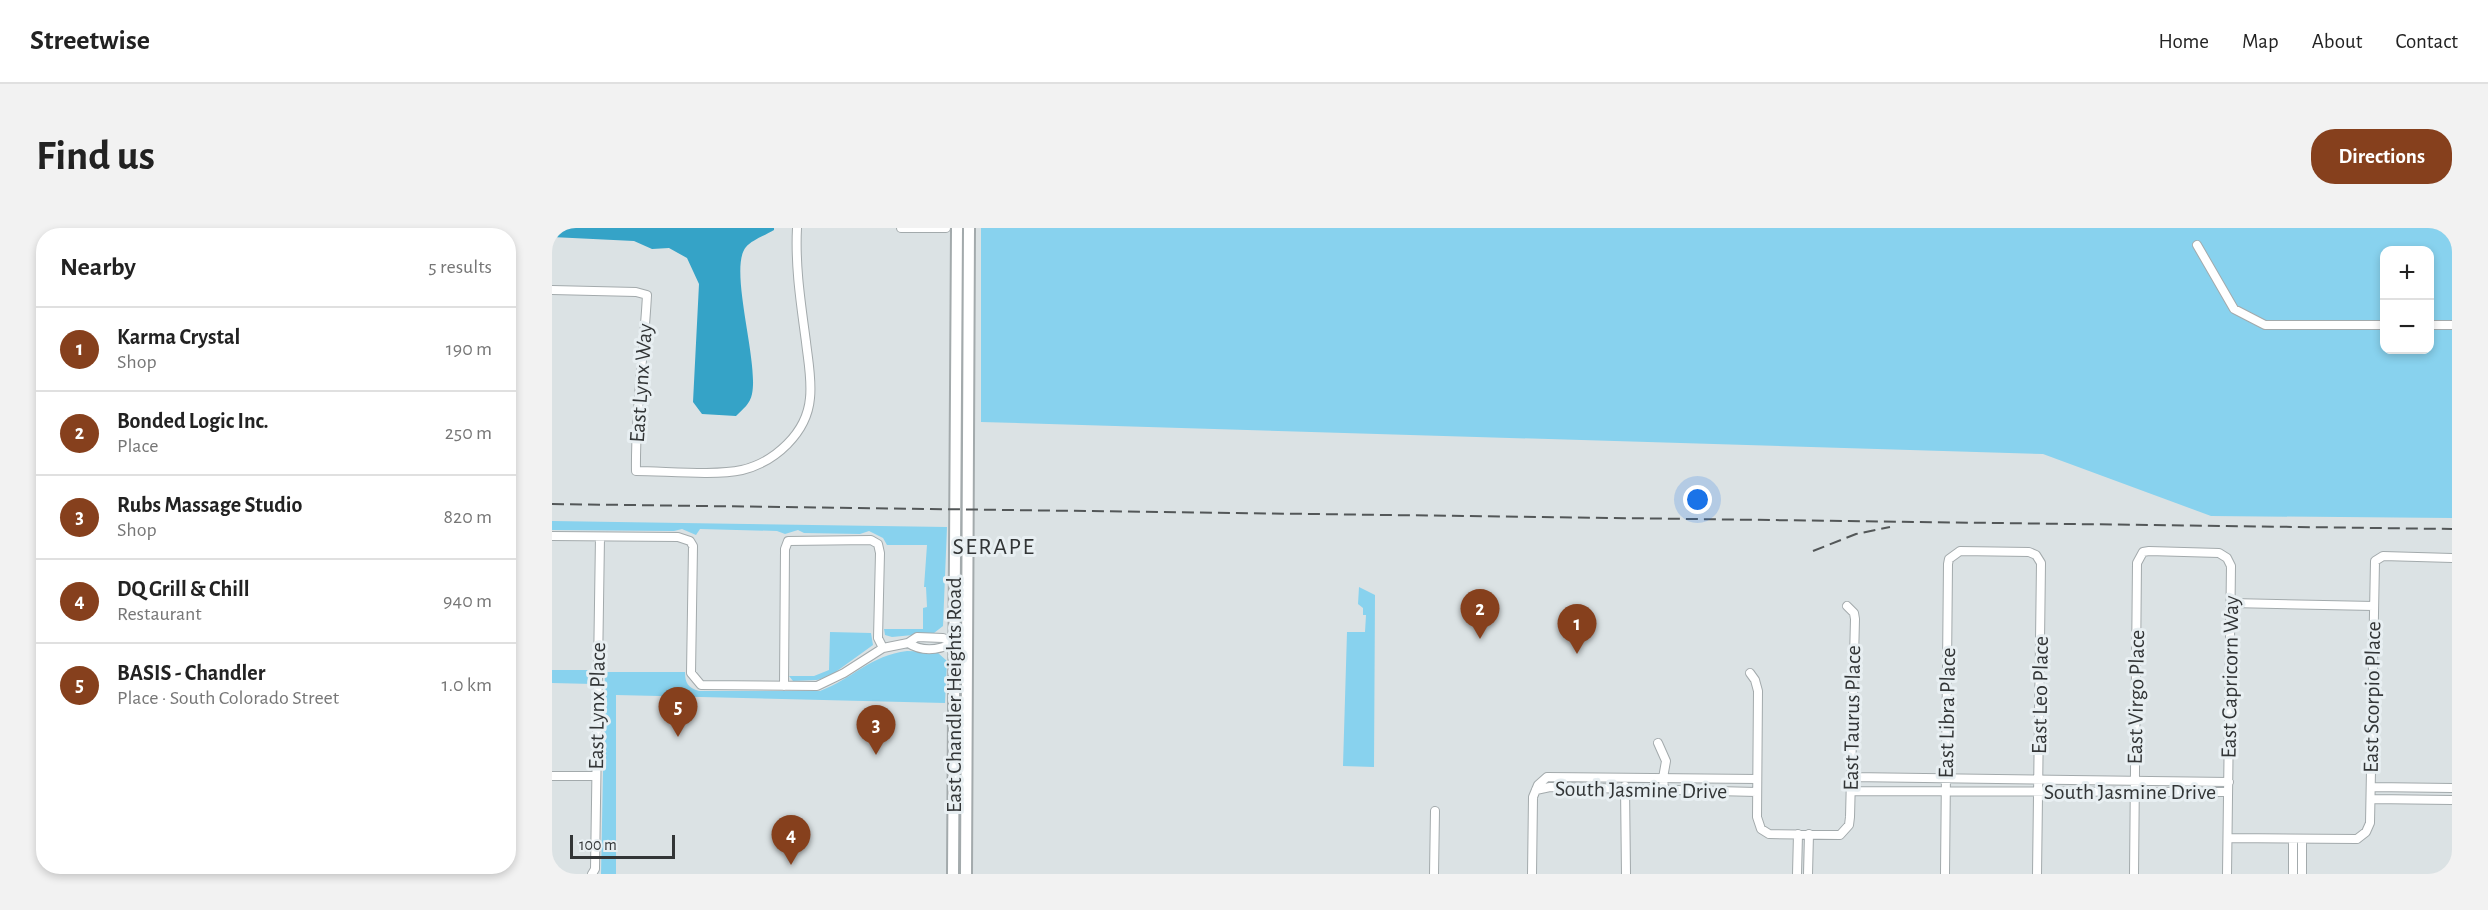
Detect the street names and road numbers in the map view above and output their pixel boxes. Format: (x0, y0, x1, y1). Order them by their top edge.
street label: East Lynx Way (626, 322, 656, 443)
street label: East Chandler Heights Road (943, 577, 965, 813)
street label: East Capricorn Way (2218, 595, 2242, 759)
street label: East Scorpio Place (2360, 621, 2384, 773)
street label: East Virgo Place (2124, 629, 2148, 765)
street label: East Leo Place (2028, 636, 2052, 754)
street label: East Lynx Place (585, 642, 609, 770)
street label: East Taurus Place (1840, 645, 1864, 791)
street label: East Libra Place (1935, 647, 1959, 779)
street label: South Jasmine Drive (1555, 777, 1727, 803)
street label: South Jasmine Drive (2044, 781, 2216, 803)

